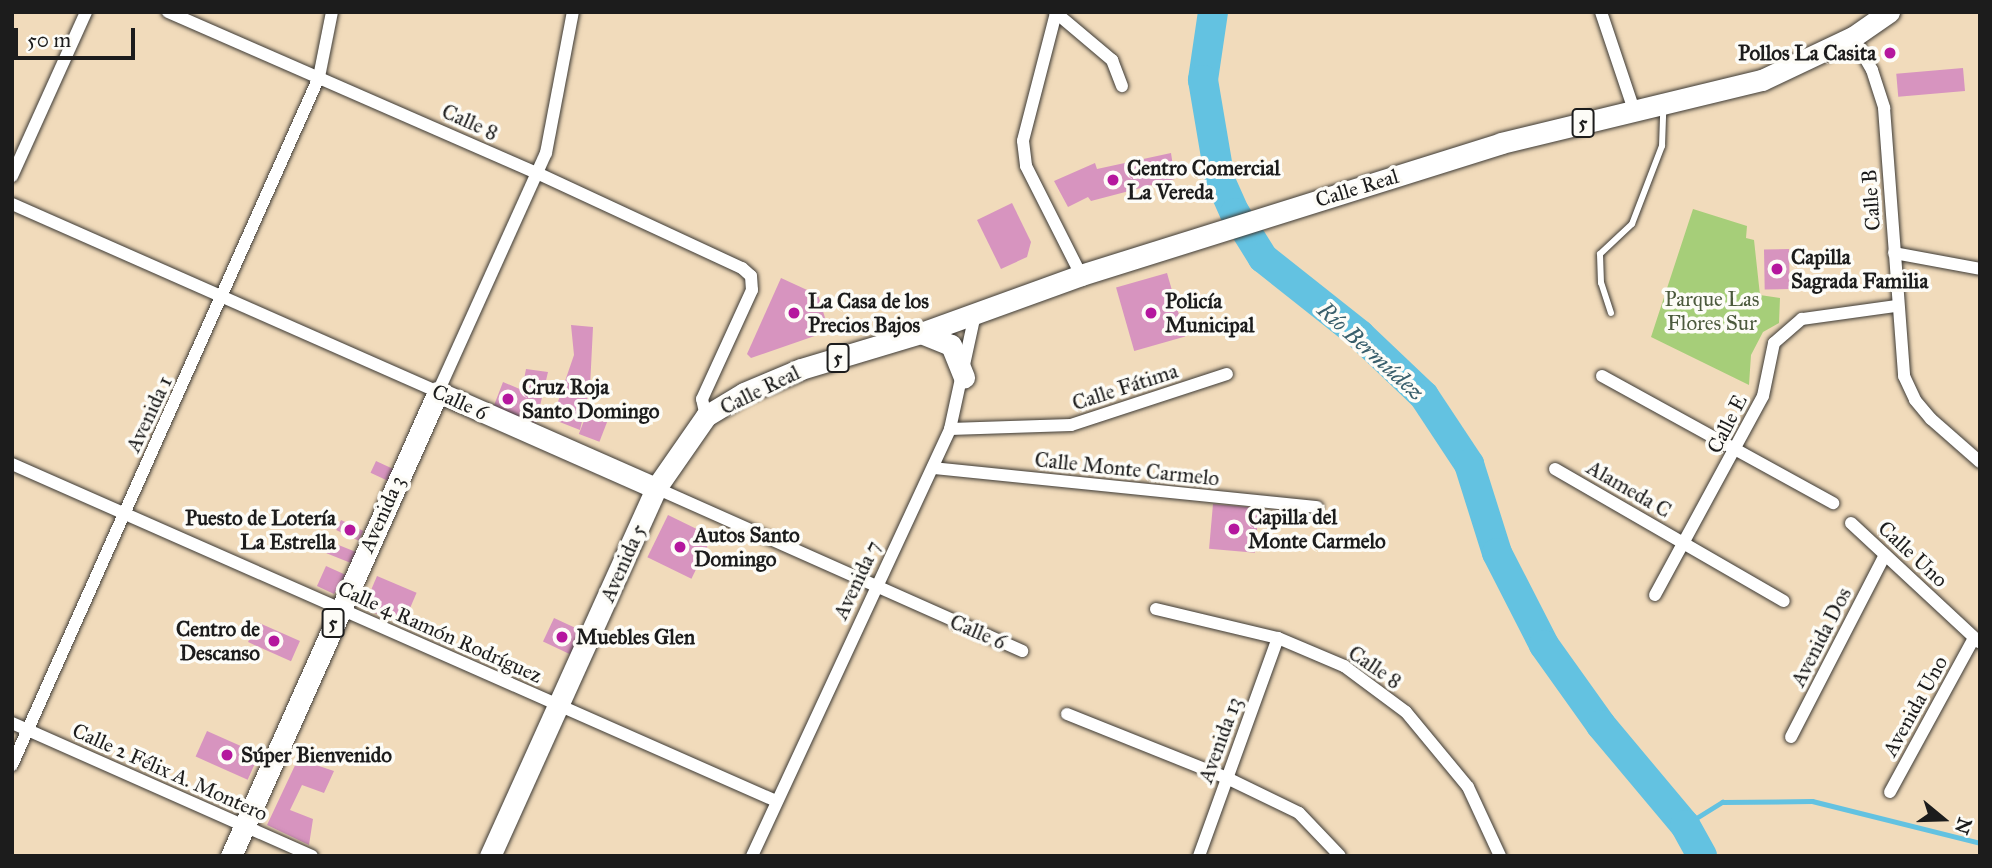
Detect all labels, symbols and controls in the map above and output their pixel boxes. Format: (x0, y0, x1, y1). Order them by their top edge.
scale bar (18, 14, 138, 58)
text: 50 m (27, 27, 71, 53)
place label: Pollos La Casita (1738, 40, 1876, 66)
marker: Pollos La Casita (1882, 45, 1898, 61)
street label: Calle 8 (438, 99, 502, 145)
road number: 5 (1571, 108, 1595, 139)
place label: Centro Comercial La Vereda (1127, 155, 1280, 205)
street label: Calle Real (1312, 163, 1402, 213)
street label: Calle B (1856, 168, 1886, 232)
marker: Centro Comercial La Vereda (1105, 172, 1121, 188)
place label: Capilla Sagrada Familia (1791, 244, 1928, 294)
marker: Capilla Sagrada Familia (1769, 261, 1785, 277)
park label: Parque Las Flores Sur (1665, 286, 1759, 336)
place label: La Casa de los Precios Bajos (808, 288, 929, 338)
place label: Policía Municipal (1165, 288, 1254, 338)
water label: Río Bermúdez (1312, 296, 1430, 406)
marker: La Casa de los Precios Bajos (786, 305, 802, 321)
marker: Policía Municipal (1143, 305, 1159, 321)
road number: 5 (826, 342, 850, 374)
street label: Calle Fátima (1069, 358, 1181, 416)
street label: Calle Real (716, 360, 804, 420)
street label: Avenida 1 (120, 372, 178, 456)
place label: Cruz Roja Santo Domingo (522, 374, 659, 424)
street label: Calle 6 (428, 379, 492, 425)
street label: Calle E (1702, 390, 1752, 458)
marker: Cruz Roja Santo Domingo (500, 391, 516, 407)
street label: Calle Monte Carmelo (1033, 447, 1221, 491)
street label: Alameda C (1582, 455, 1676, 523)
street label: Avenida 3 (354, 472, 410, 556)
place label: Capilla del Monte Carmelo (1248, 504, 1386, 554)
place label: Puesto de Lotería La Estrella (185, 505, 336, 555)
street label: Calle Uno (1873, 515, 1953, 593)
street label: Avenida 5 (595, 520, 651, 606)
marker: Capilla del Monte Carmelo (1226, 521, 1242, 537)
marker: Puesto de Lotería La Estrella (342, 522, 358, 538)
place label: Autos Santo Domingo (694, 522, 800, 572)
street label: Avenida 7 (828, 537, 886, 623)
marker: Autos Santo Domingo (672, 539, 688, 555)
street label: Calle 4 Ramón Rodríguez (334, 576, 546, 688)
street label: Avenida Dos (1785, 583, 1857, 691)
road number: 5 (321, 608, 345, 638)
street label: Calle 6 (946, 609, 1010, 655)
place label: Centro de Descanso (176, 616, 260, 666)
place label: Muebles Glen (576, 624, 695, 650)
marker: Muebles Glen (554, 629, 570, 645)
marker: Centro de Descanso (266, 633, 282, 649)
street label: Calle 8 (1344, 640, 1406, 694)
street label: Avenida Uno (1877, 651, 1953, 761)
street label: Avenida 13 (1193, 694, 1247, 786)
street label: Calle 2 Félix A. Montero (68, 718, 272, 826)
place label: Súper Bienvenido (241, 742, 392, 768)
marker: Súper Bienvenido (219, 747, 235, 763)
north arrow (1908, 784, 1978, 854)
text: N (1950, 815, 1977, 837)

